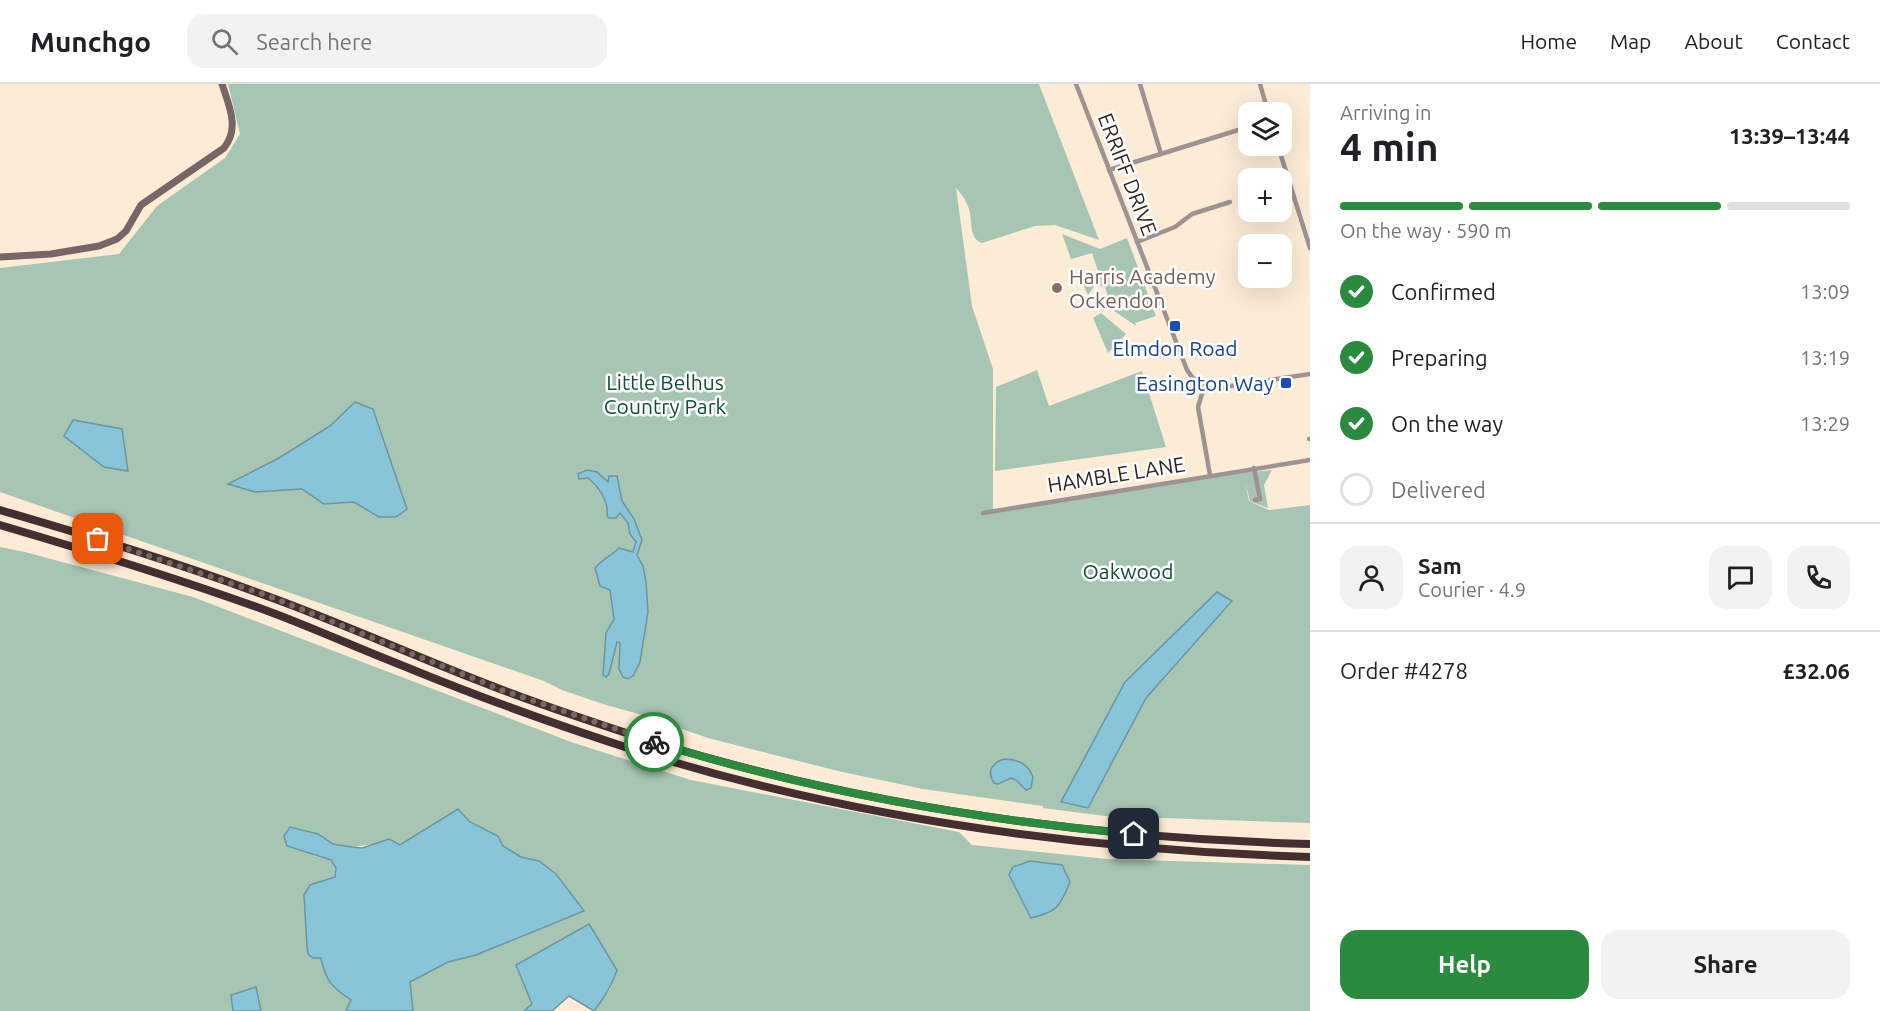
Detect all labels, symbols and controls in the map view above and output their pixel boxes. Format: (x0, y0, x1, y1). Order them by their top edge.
search box (187, 14, 607, 68)
icon: search (208, 25, 241, 58)
text: Munchgo (30, 26, 151, 57)
text: Search here (256, 29, 372, 54)
text: Home (1520, 29, 1577, 53)
text: Map (1610, 29, 1651, 53)
text: About (1684, 29, 1743, 53)
text: Contact (1776, 29, 1850, 53)
text: Arriving in (1340, 101, 1431, 124)
map controls (1238, 102, 1292, 288)
button: layers (1238, 102, 1292, 156)
street label: ERRIFF DRIVE (1094, 110, 1162, 238)
text: 13:39–13:44 (1729, 123, 1850, 148)
text: 4 min (1340, 125, 1439, 168)
button: + (1238, 168, 1292, 222)
text: On the way · 590 m (1340, 219, 1512, 242)
button: − (1238, 234, 1292, 288)
place label: Harris Academy Ockendon (1069, 264, 1216, 312)
icon: check (1340, 275, 1373, 308)
text: Confirmed (1391, 279, 1496, 304)
text: 13:09 (1800, 280, 1850, 303)
marker: Harris Academy Ockendon (1050, 281, 1064, 295)
marker: Elmdon Road (1168, 319, 1182, 333)
place label: Elmdon Road (1112, 336, 1238, 360)
icon: check (1340, 341, 1373, 374)
text: Preparing (1391, 345, 1488, 370)
text: 13:19 (1800, 346, 1850, 369)
park label: Little Belhus Country Park (604, 370, 727, 418)
place label: Easington Way (1136, 371, 1274, 395)
marker: Easington Way (1279, 376, 1293, 390)
icon: check (1340, 407, 1373, 440)
text: On the way (1391, 411, 1503, 436)
text: 13:29 (1800, 412, 1850, 435)
street label: HAMBLE LANE (1046, 451, 1186, 497)
text: Delivered (1391, 477, 1486, 502)
pin (72, 513, 123, 564)
icon: bag (81, 522, 114, 555)
button: person (1340, 546, 1403, 609)
button: chat (1709, 546, 1772, 609)
button: phone (1787, 546, 1850, 609)
text: Sam (1418, 553, 1462, 578)
park label: Oakwood (1083, 559, 1173, 583)
text: Courier · 4.9 (1418, 578, 1526, 601)
text: Order #4278 (1340, 658, 1468, 683)
text: £32.06 (1783, 658, 1850, 683)
courier (624, 712, 684, 772)
icon: bike (638, 726, 671, 759)
pin (1108, 808, 1159, 859)
icon: home (1117, 817, 1150, 850)
button: Help (1340, 930, 1589, 999)
button: Share (1601, 930, 1850, 999)

